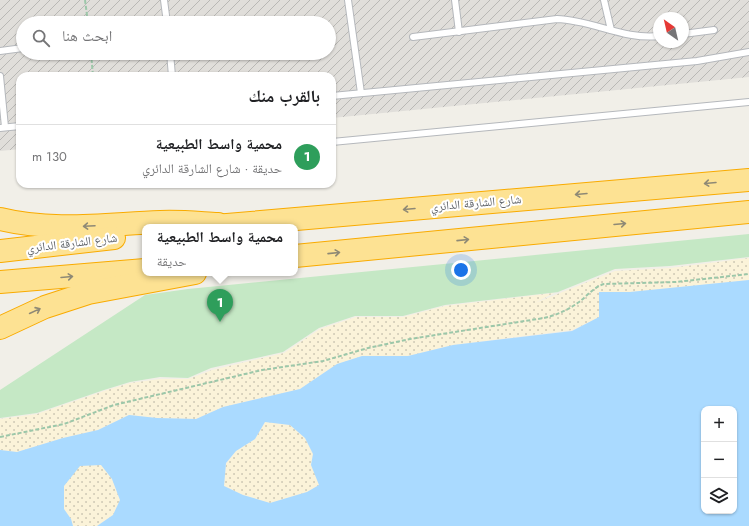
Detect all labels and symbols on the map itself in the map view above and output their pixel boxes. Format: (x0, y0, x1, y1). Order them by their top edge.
north arrow (653, 12, 689, 48)
one-way arrow (704, 179, 717, 187)
street label: شارع الشارقة الدائري (430, 190, 522, 217)
one-way arrow (575, 190, 588, 198)
one-way arrow (403, 205, 416, 212)
one-way arrow (613, 221, 626, 228)
one-way arrow (83, 222, 96, 229)
street label: شارع الشارقة الدائري (26, 229, 118, 259)
one-way arrow (456, 236, 469, 243)
one-way arrow (327, 249, 340, 256)
your location (451, 260, 471, 280)
one-way arrow (60, 273, 73, 280)
pin: 1 (207, 289, 233, 322)
one-way arrow (29, 307, 41, 314)

